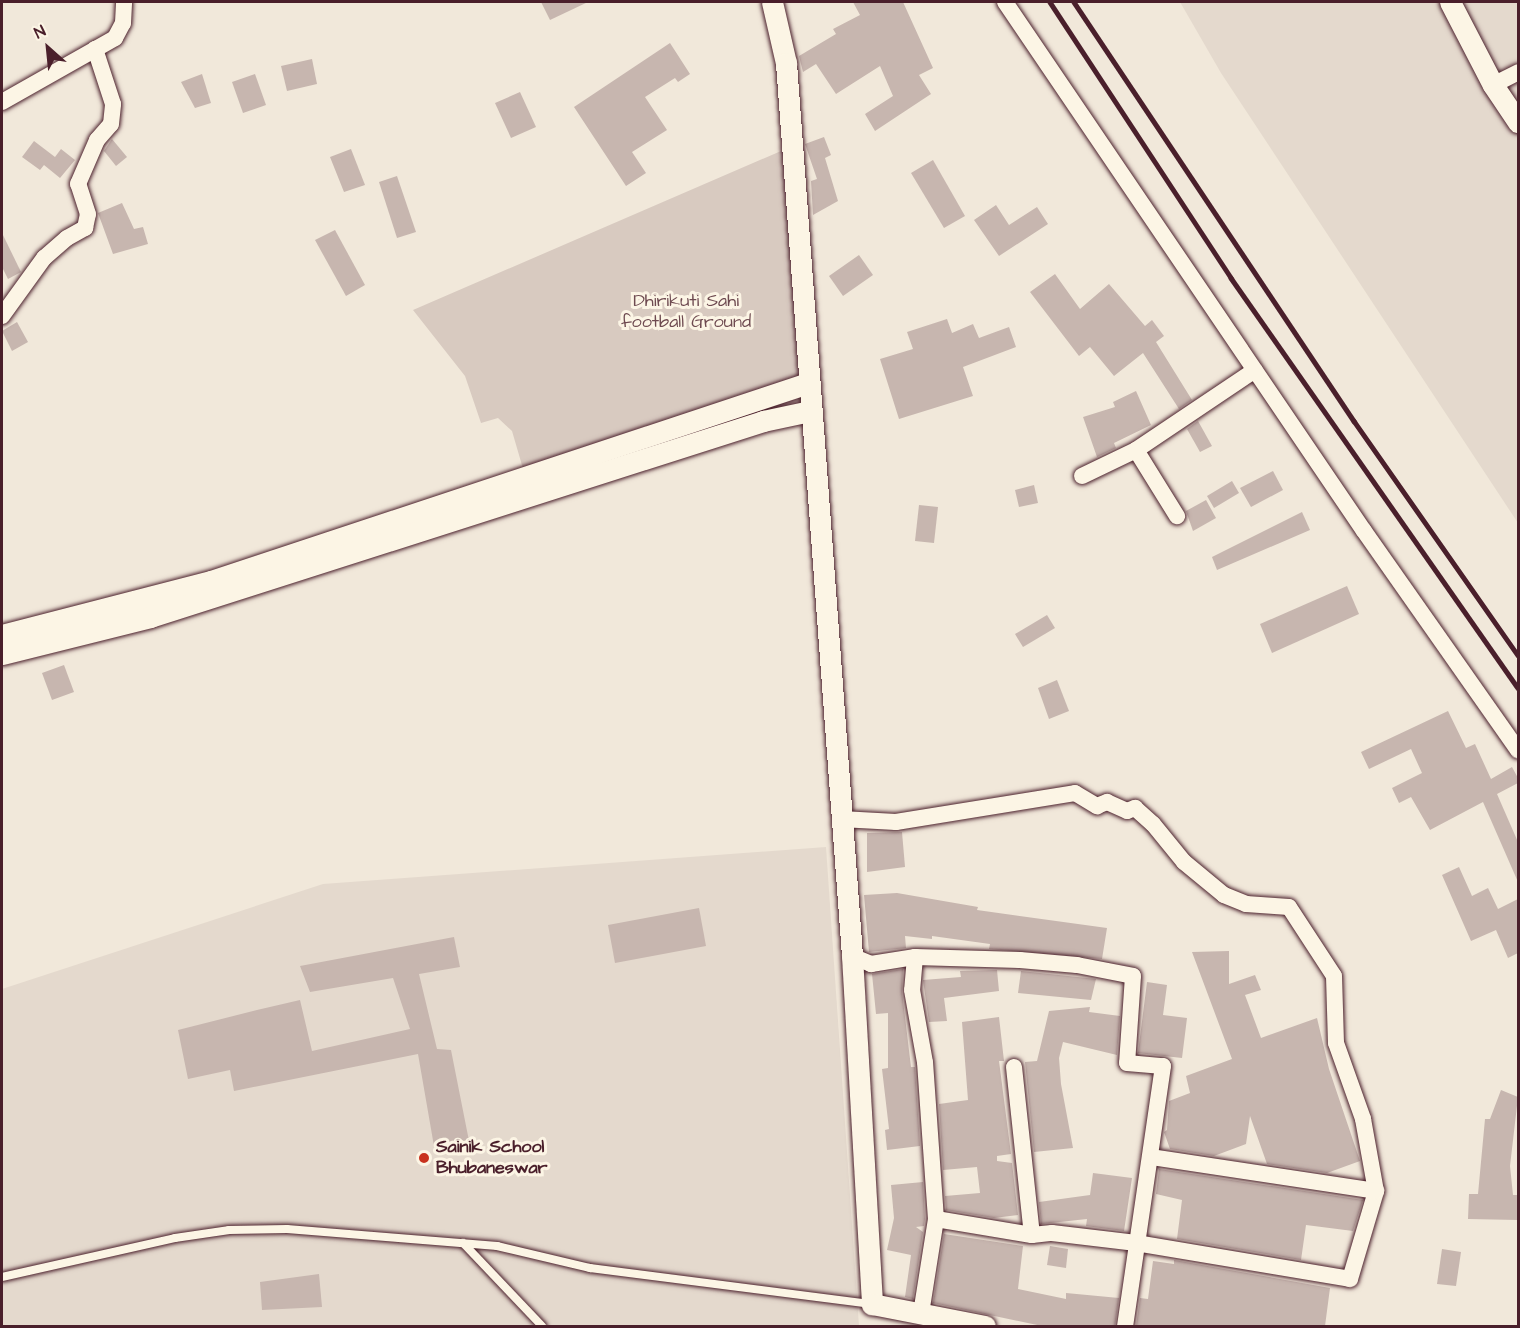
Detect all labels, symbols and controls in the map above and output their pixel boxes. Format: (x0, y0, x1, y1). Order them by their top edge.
north arrow (18, 18, 78, 78)
text: N (30, 20, 49, 44)
park label: Dhirikuti Sahi football Ground (621, 291, 751, 334)
place label: Sainik School Bhubaneswar (436, 1137, 548, 1180)
marker: Sainik School Bhubaneswar (417, 1151, 431, 1165)

